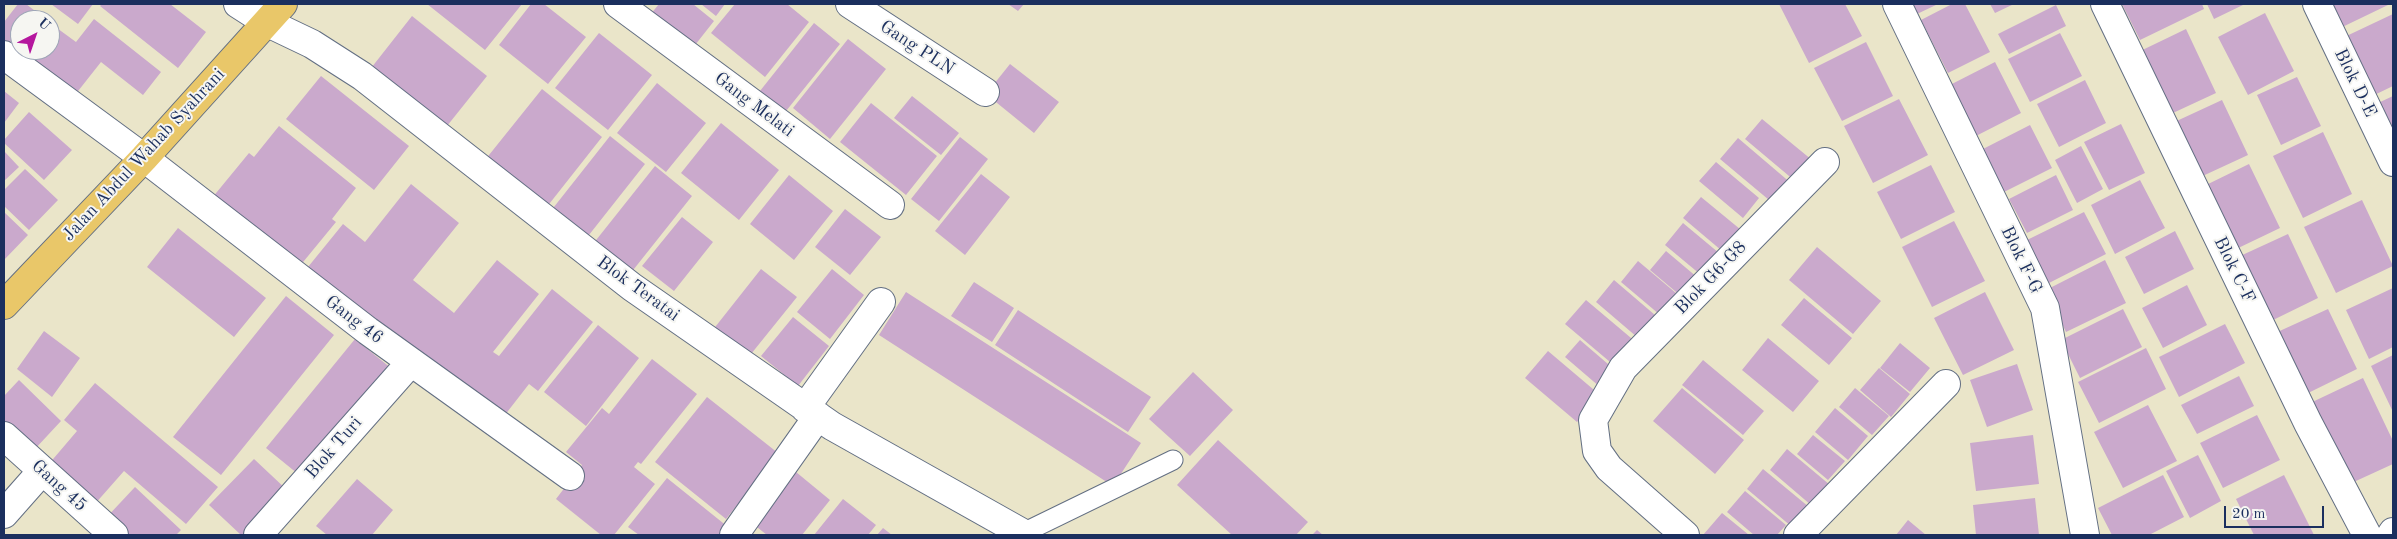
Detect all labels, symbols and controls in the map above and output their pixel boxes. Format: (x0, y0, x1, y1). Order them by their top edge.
north arrow (10, 10, 60, 60)
text: U (35, 16, 53, 33)
street label: Gang PLN (876, 16, 958, 80)
street label: Blok D-E (2329, 45, 2381, 121)
street label: Jalan Abdul Wahab Syahrani (58, 64, 230, 246)
street label: Gang Melati (710, 68, 798, 142)
street label: Blok F-G (1995, 223, 2047, 297)
street label: Blok C-F (2209, 233, 2259, 307)
street label: Blok G6-G8 (1671, 237, 1751, 319)
street label: Blok Teratai (592, 252, 684, 326)
street label: Gang 46 (321, 291, 387, 349)
street label: Blok Turi (301, 412, 367, 484)
street label: Gang 45 (27, 455, 91, 517)
scale bar (2227, 496, 2327, 528)
text: 20 m (2232, 507, 2266, 522)

